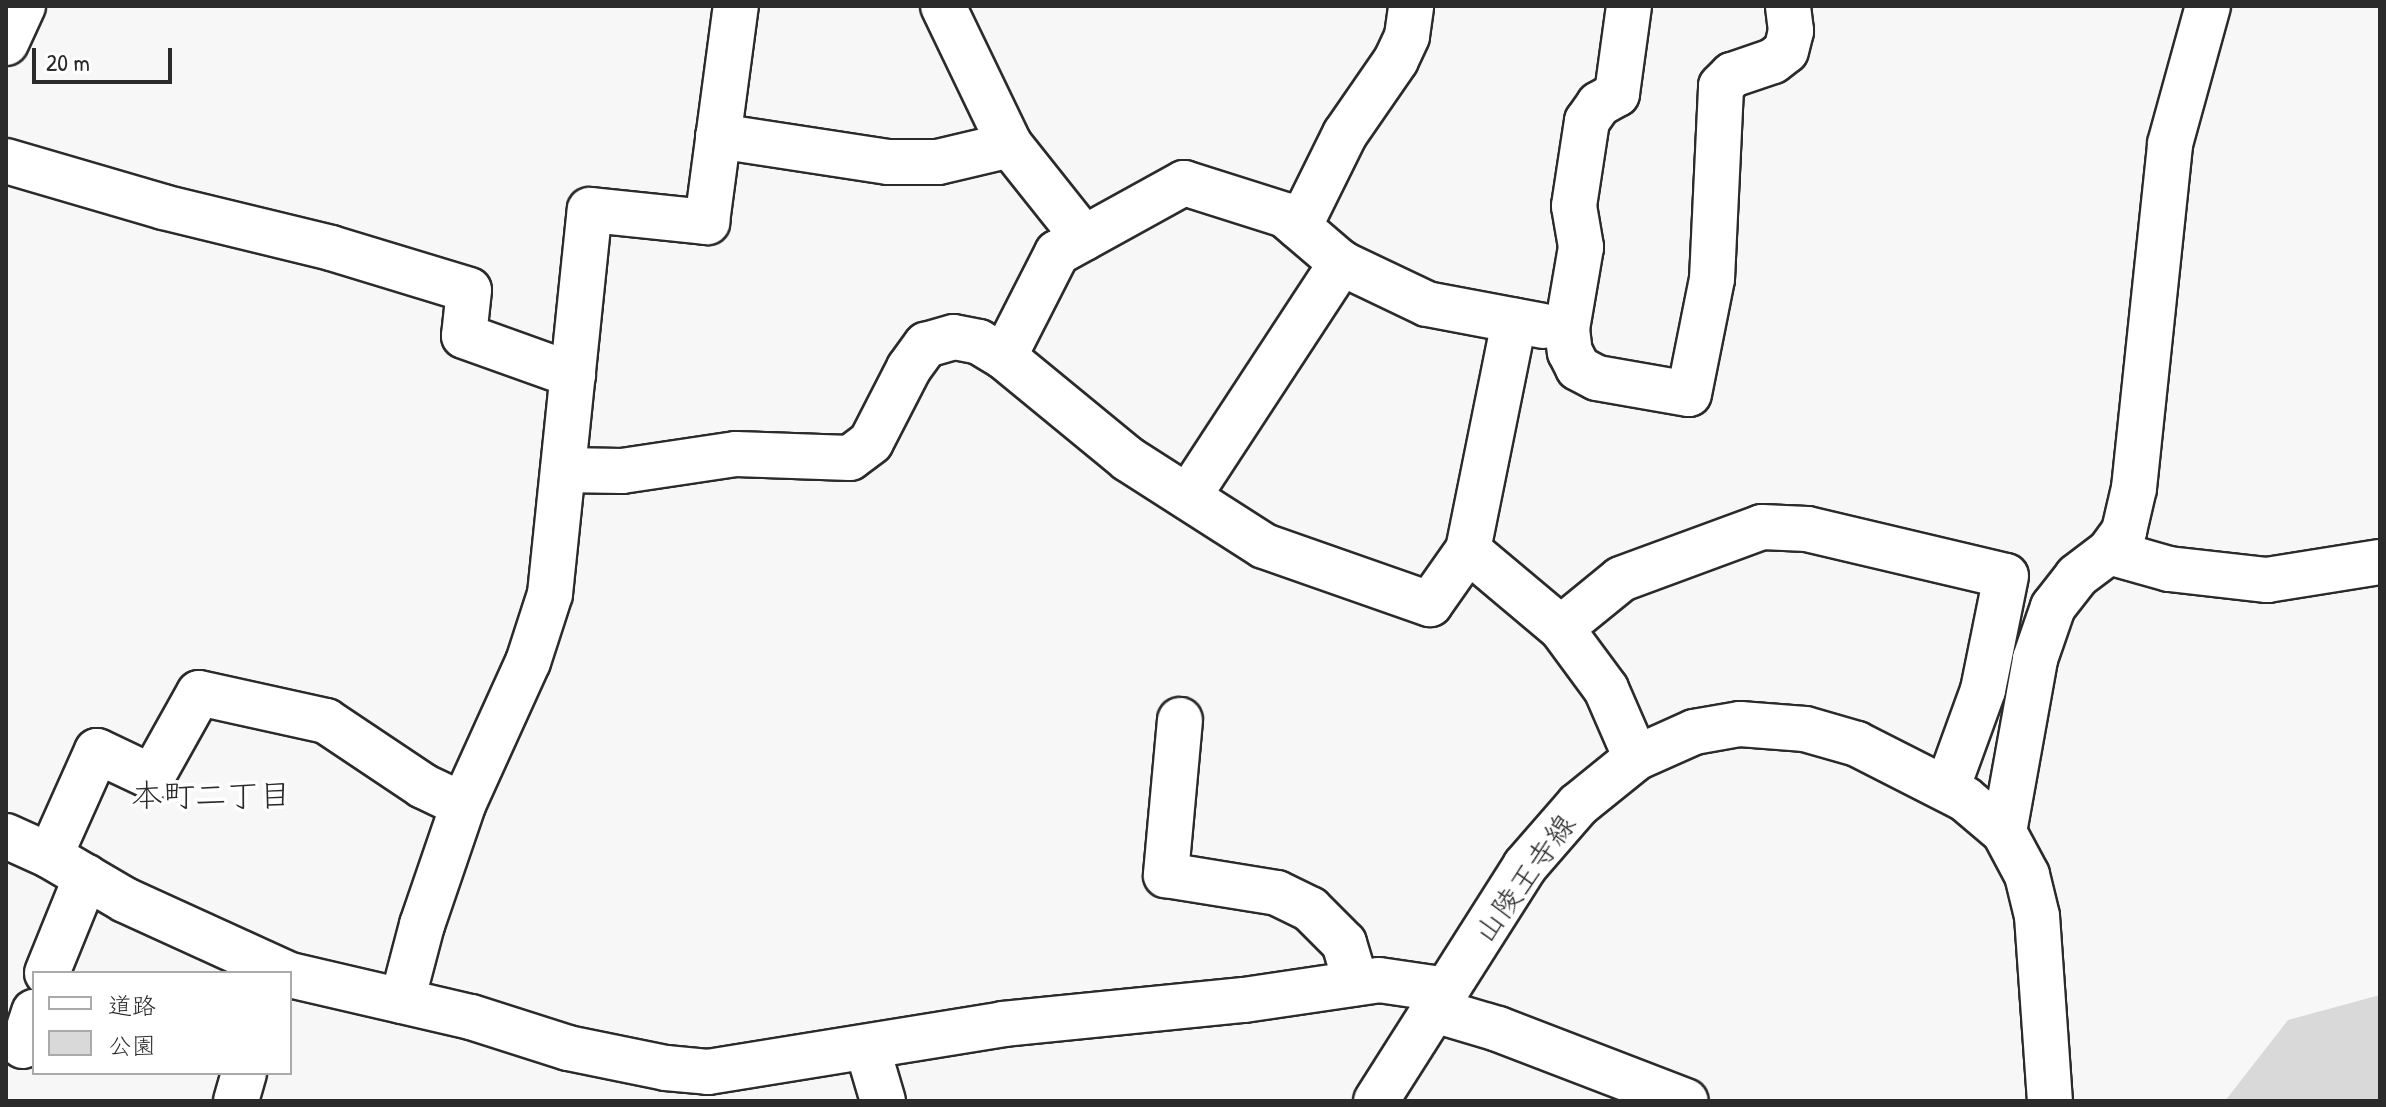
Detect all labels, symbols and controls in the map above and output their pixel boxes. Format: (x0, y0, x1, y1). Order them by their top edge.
scale bar (36, 32, 176, 82)
text: 20 m (46, 46, 90, 78)
district label: 本町二丁目 (131, 776, 291, 814)
street label: 山陵王寺線 (1465, 807, 1583, 949)
legend (32, 971, 292, 1075)
text: 道路 (108, 989, 156, 1021)
text: 公園 (108, 1029, 156, 1061)

